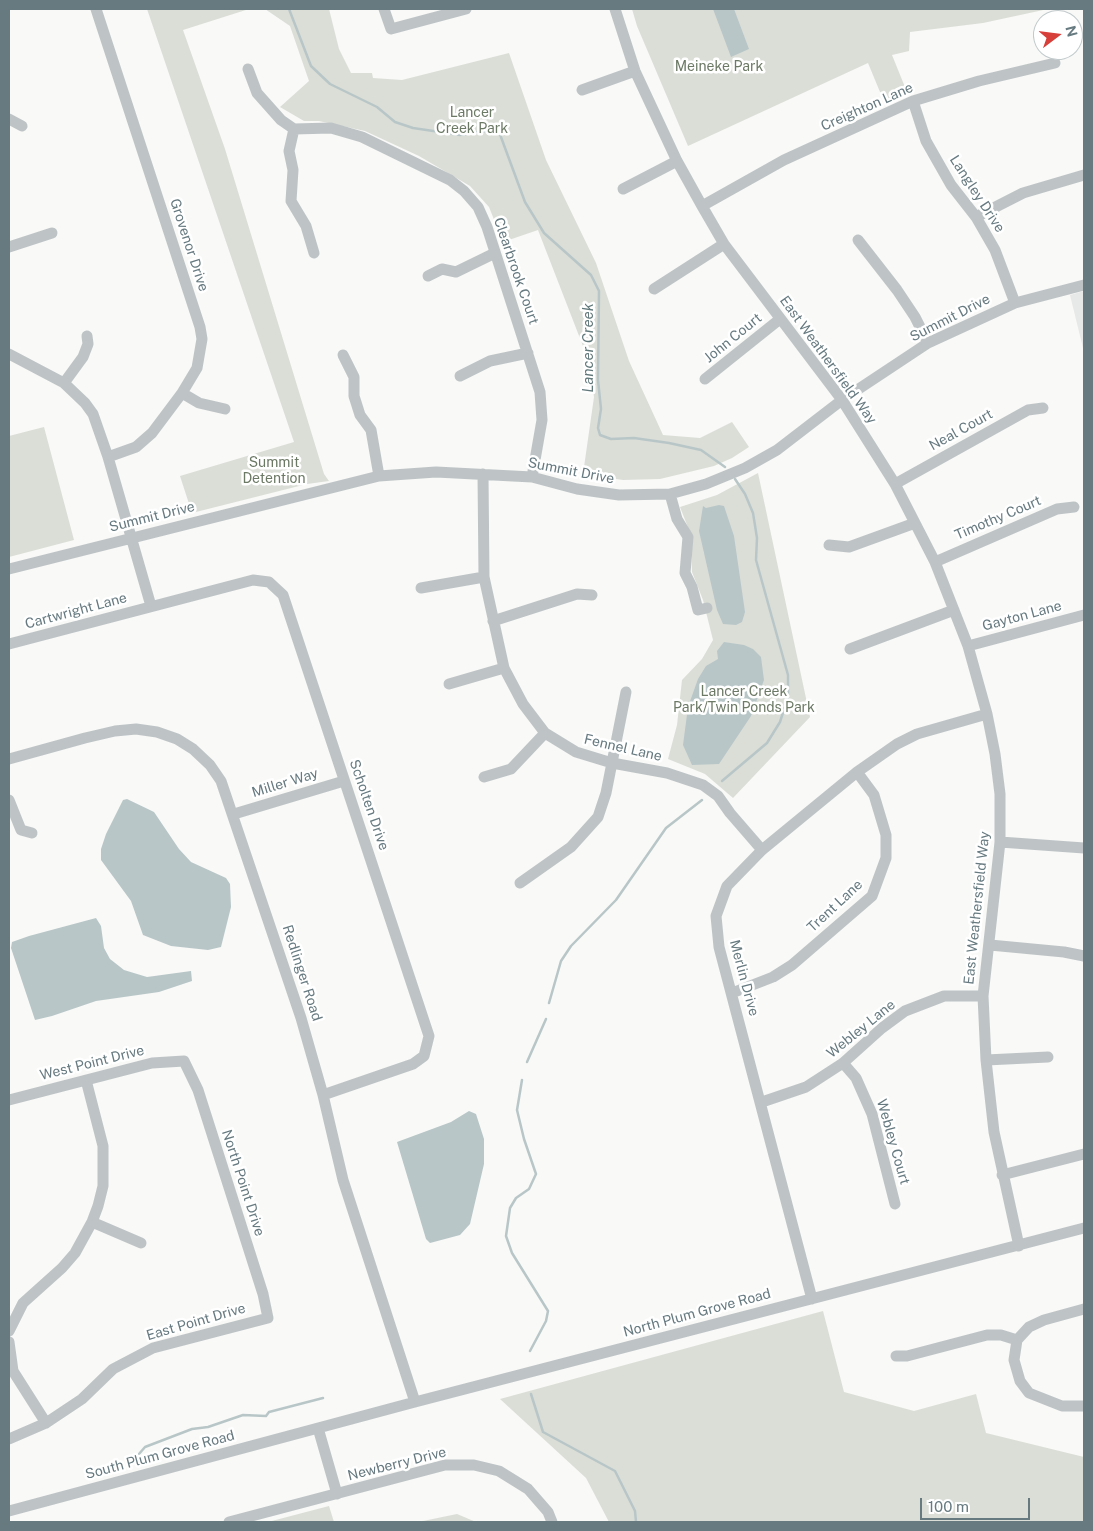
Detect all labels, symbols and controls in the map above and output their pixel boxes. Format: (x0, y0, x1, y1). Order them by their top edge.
north arrow (1033, 10, 1083, 60)
text: N (1062, 24, 1081, 39)
park label: Meineke Park (675, 59, 763, 75)
street label: Creighton Lane (818, 79, 916, 135)
park label: Lancer Creek Park (436, 105, 508, 138)
street label: Langley Drive (946, 152, 1008, 236)
street label: Grovenor Drive (166, 196, 212, 294)
street label: Clearbrook Court (490, 215, 542, 327)
street label: Summit Drive (907, 291, 993, 345)
street label: East Weathersfield Way (776, 293, 880, 427)
water label: Lancer Creek (579, 303, 597, 393)
street label: John Court (701, 310, 765, 366)
street label: Neal Court (926, 406, 996, 454)
street label: Summit Drive (526, 454, 616, 488)
park label: Summit Detention (242, 455, 306, 488)
street label: Timothy Court (952, 492, 1044, 544)
street label: Summit Drive (107, 498, 197, 536)
street label: Cartwright Lane (23, 589, 129, 633)
street label: Gayton Lane (980, 597, 1064, 635)
park label: Lancer Creek Park/Twin Ponds Park (673, 684, 815, 716)
street label: Fennel Lane (582, 731, 664, 765)
street label: Scholten Drive (346, 757, 392, 853)
street label: Miller Way (250, 765, 320, 801)
street label: East Weathersfield Way (961, 830, 993, 986)
street label: Trent Lane (804, 876, 866, 936)
street label: Redlinger Road (279, 923, 325, 1023)
street label: Merlin Drive (726, 938, 762, 1018)
street label: Webley Lane (823, 996, 899, 1062)
street label: West Point Drive (38, 1042, 146, 1084)
street label: Webley Court (873, 1097, 913, 1187)
street label: North Point Drive (218, 1128, 268, 1238)
street label: North Plum Grove Road (621, 1285, 773, 1341)
street label: East Point Drive (144, 1300, 248, 1344)
street label: South Plum Grove Road (84, 1427, 236, 1483)
street label: Newberry Drive (346, 1444, 448, 1484)
scale bar (923, 1488, 1033, 1520)
text: 100 m (928, 1498, 969, 1515)

